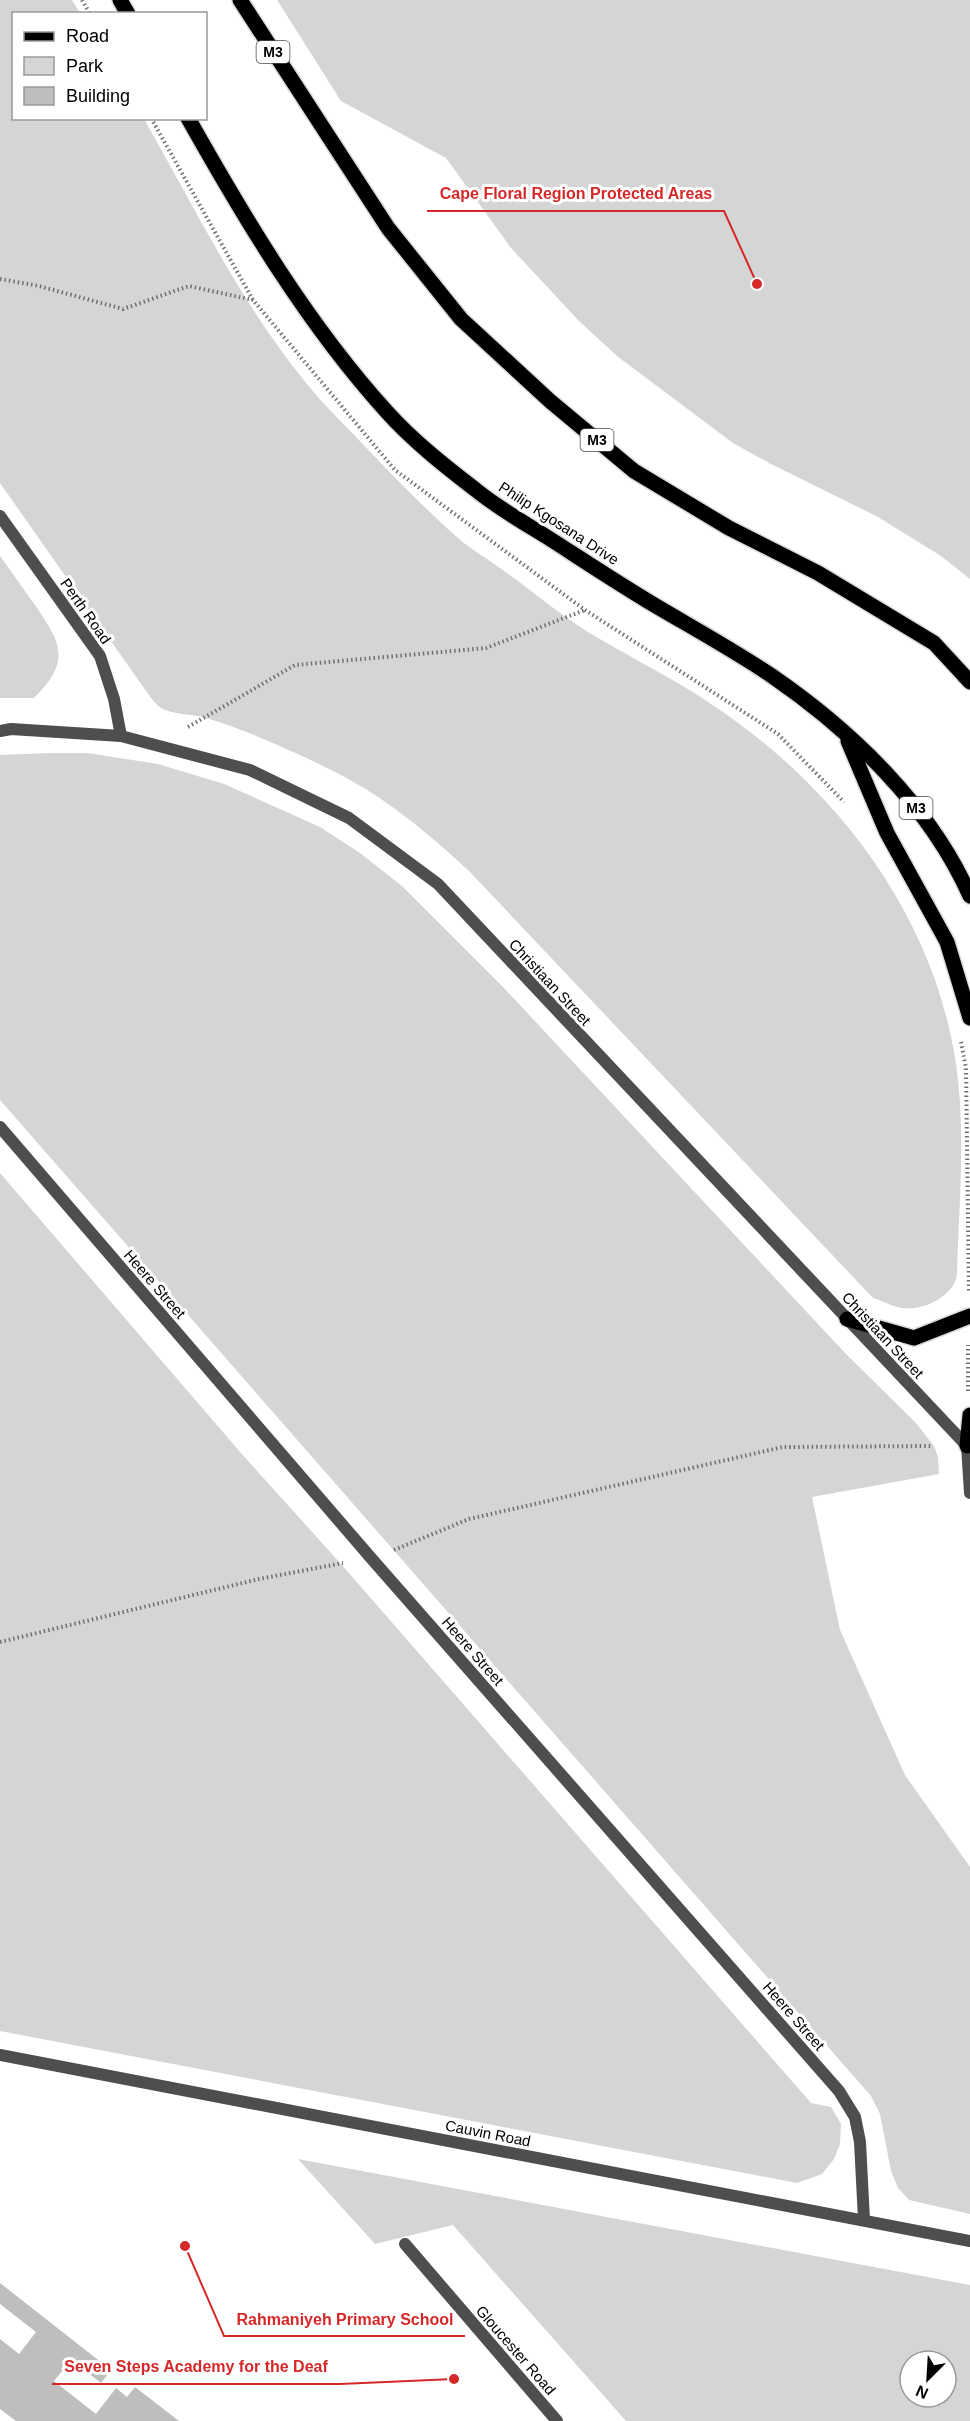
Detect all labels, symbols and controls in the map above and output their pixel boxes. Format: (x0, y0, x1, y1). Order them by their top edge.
legend (12, 12, 207, 120)
text: Road (66, 26, 109, 46)
road number: M3 (256, 41, 290, 63)
text: Park (66, 56, 104, 76)
text: Building (66, 86, 130, 106)
callout: Cape Floral Region Protected Areas (427, 177, 724, 211)
text: Cape Floral Region Protected Areas (440, 185, 712, 202)
road number: M3 (580, 429, 614, 451)
street label: Philip Kgosana Drive (496, 478, 622, 568)
street label: Perth Road (57, 575, 115, 647)
road number: M3 (900, 797, 932, 819)
street label: Christiaan Street (506, 935, 595, 1029)
street label: Heere Street (121, 1246, 190, 1322)
street label: Christiaan Street (839, 1288, 928, 1382)
street label: Heere Street (439, 1613, 508, 1689)
street label: Heere Street (760, 1978, 829, 2054)
street label: Cauvin Road (444, 2116, 532, 2150)
callout: Rahmaniyeh Primary School (224, 2302, 465, 2336)
street label: Gloucester Road (473, 2302, 559, 2398)
text: Rahmaniyeh Primary School (237, 2311, 453, 2328)
north arrow (898, 2349, 958, 2409)
callout: Seven Steps Academy for the Deaf (52, 2350, 340, 2384)
text: Seven Steps Academy for the Deaf (64, 2358, 328, 2375)
text: N (913, 2382, 931, 2402)

